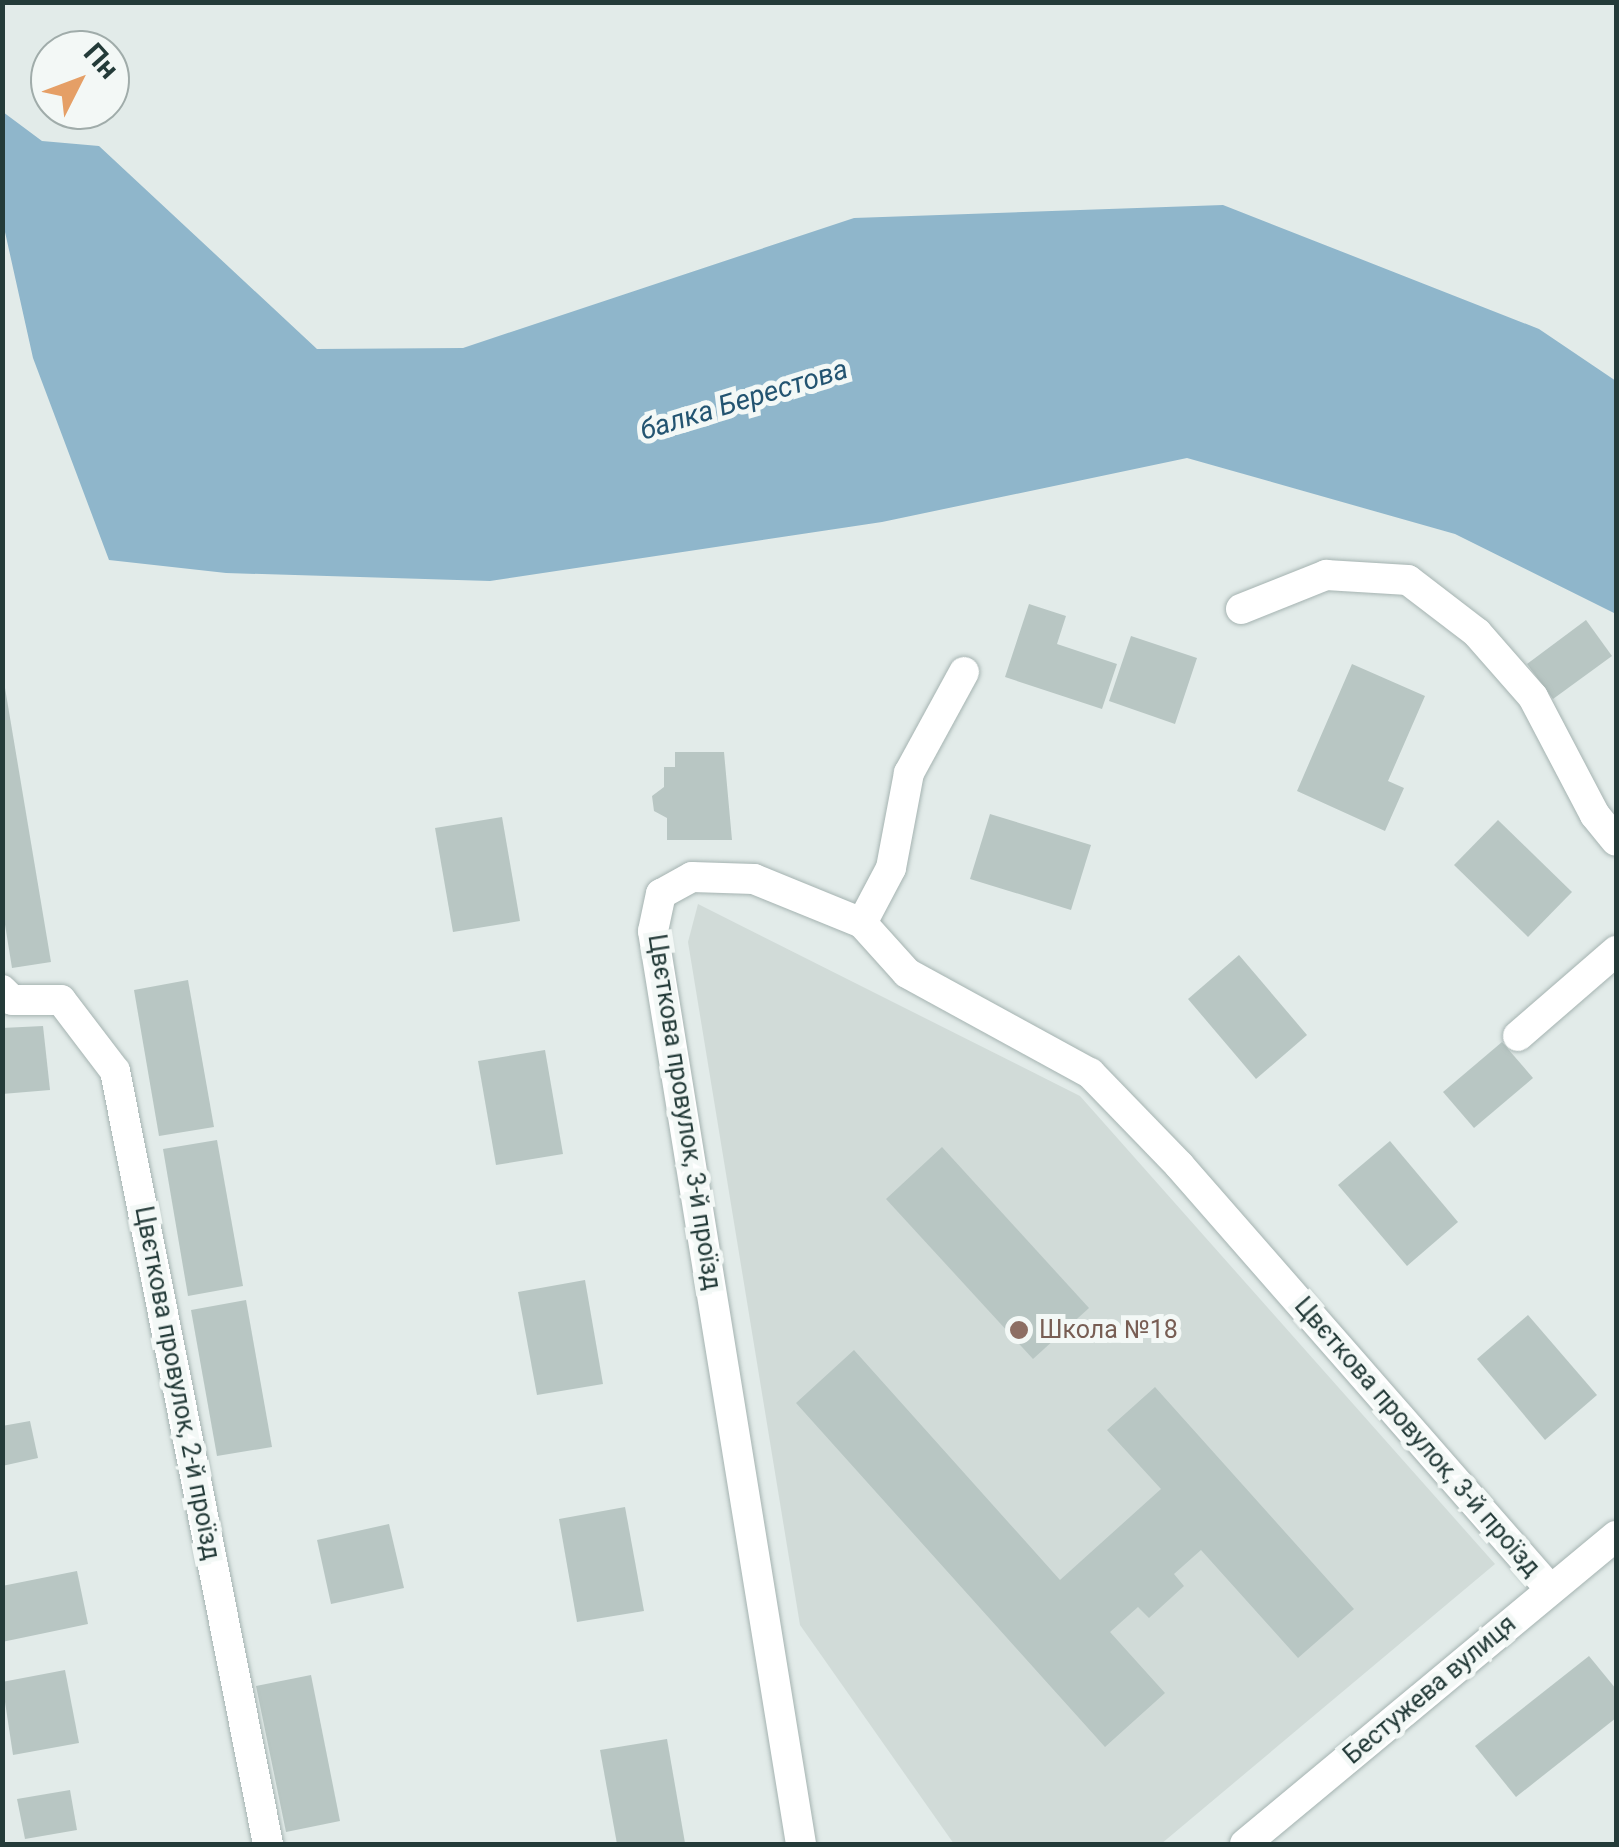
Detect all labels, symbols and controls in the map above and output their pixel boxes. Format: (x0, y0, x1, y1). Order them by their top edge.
north arrow (30, 30, 130, 130)
text: Пн (77, 37, 125, 85)
water label: балка Берестова (636, 352, 852, 448)
street label: Цвєткова провулок, 3-й проїзд (641, 932, 727, 1292)
street label: Цвєткова провулок, 2-й проїзд (128, 1204, 226, 1562)
street label: Цвєткова провулок, 3-й проїзд (1288, 1291, 1546, 1583)
place label: Школа №18 (1039, 1315, 1178, 1345)
marker: Школа №18 (1008, 1319, 1030, 1341)
street label: Бестужева вулиця (1338, 1609, 1522, 1771)

